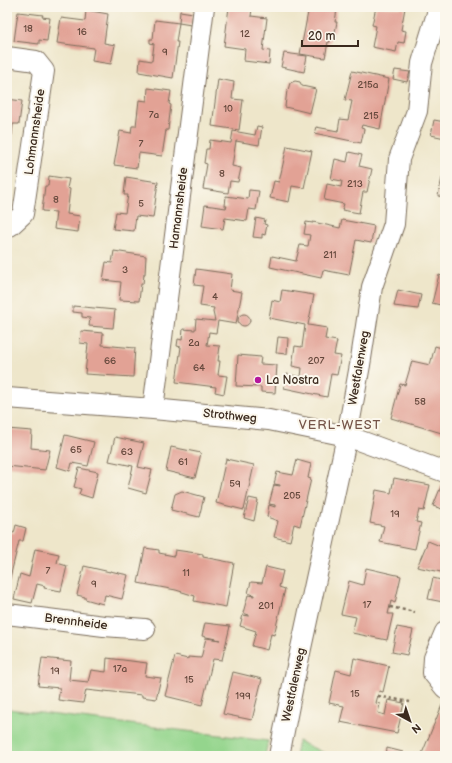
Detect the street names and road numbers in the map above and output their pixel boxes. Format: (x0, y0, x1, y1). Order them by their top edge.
street label: Lohmannsheide (22, 88, 48, 176)
street label: Hamannsheide (167, 166, 191, 250)
street label: Westfalenweg (345, 329, 373, 406)
street label: Strothweg (202, 406, 258, 426)
street label: Brennheide (44, 611, 108, 633)
street label: Westfalenweg (279, 646, 309, 723)

